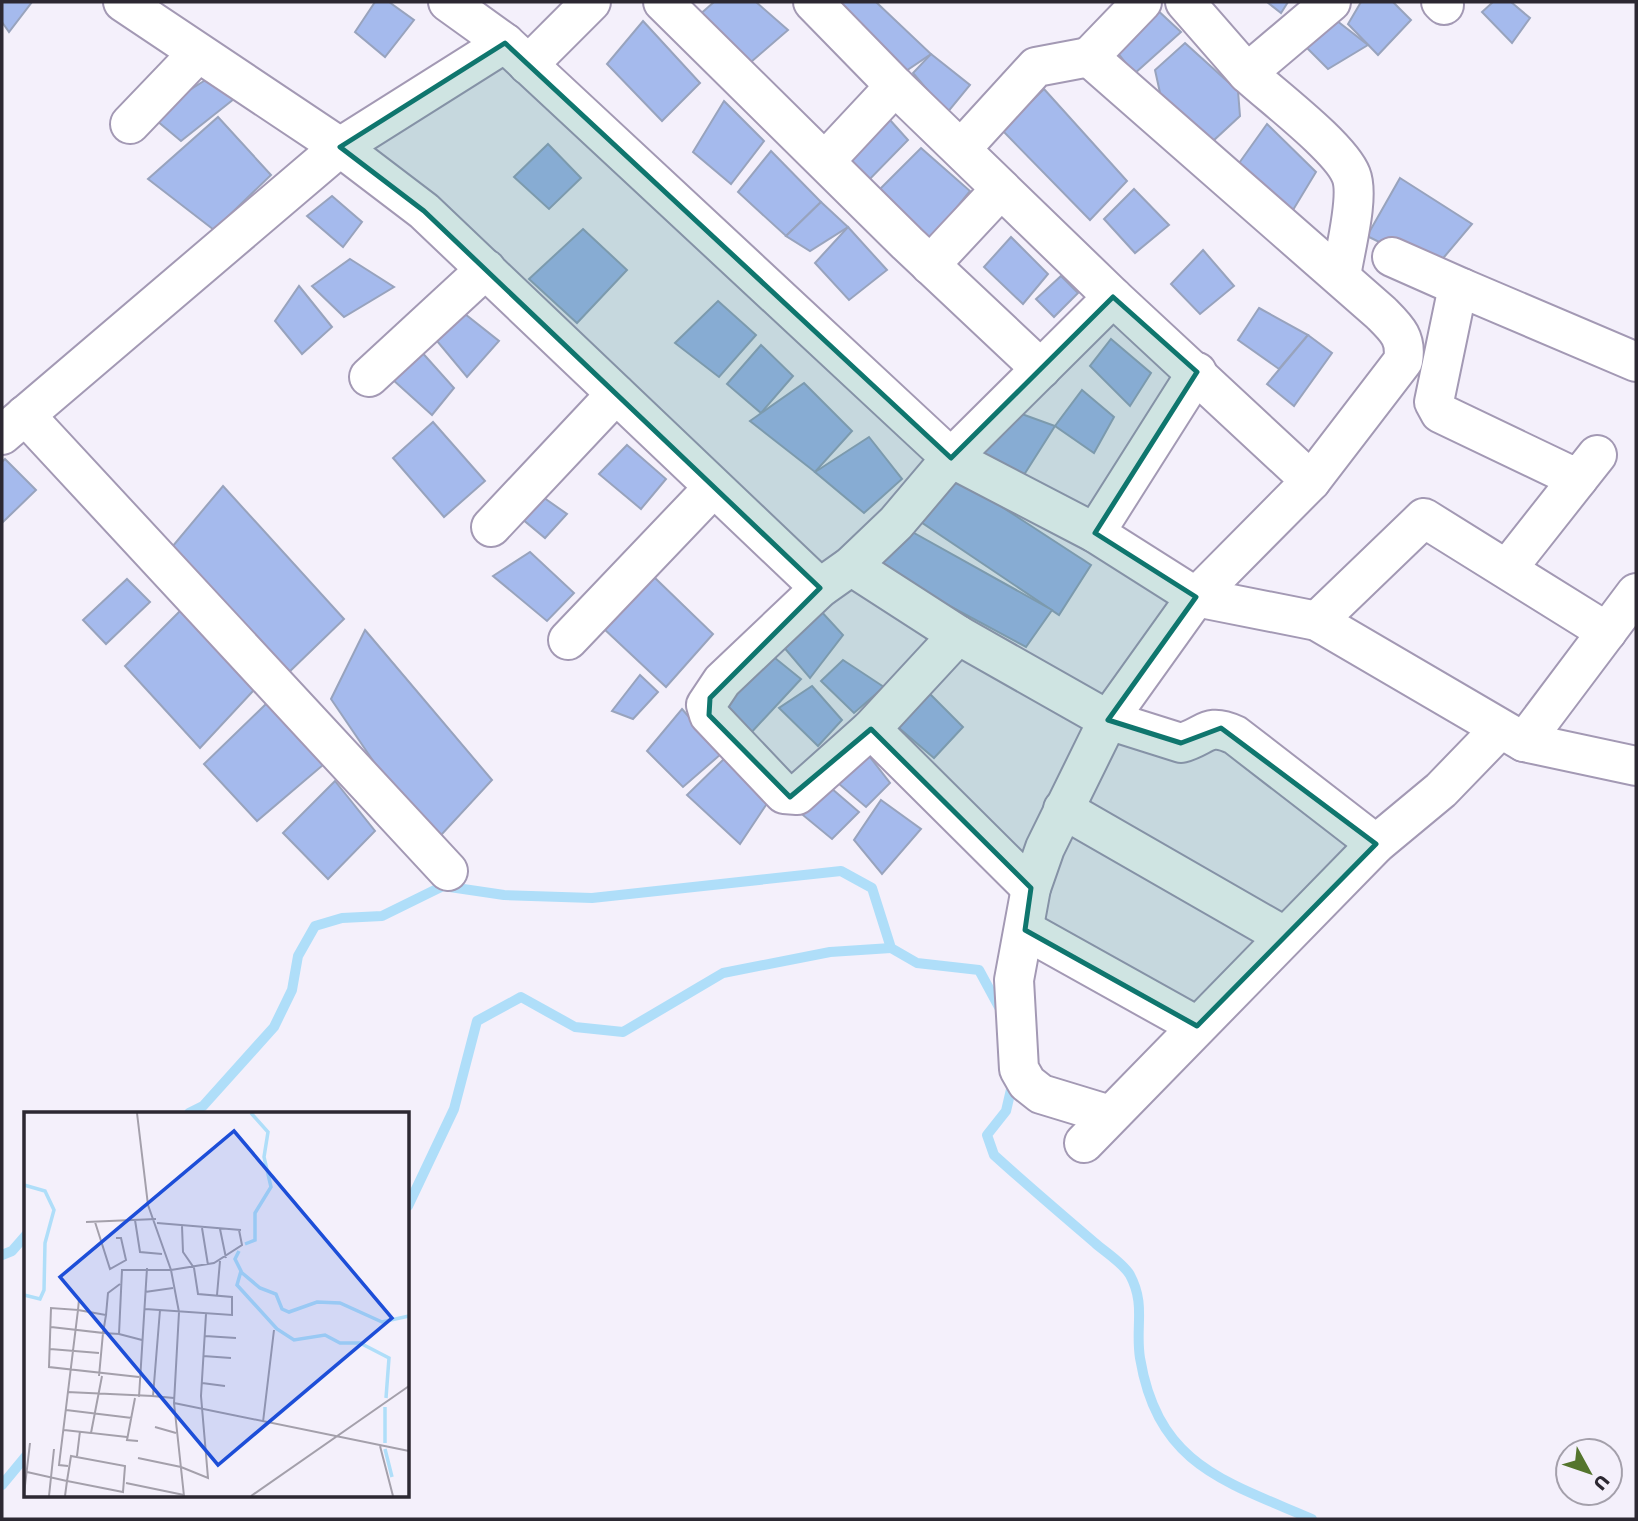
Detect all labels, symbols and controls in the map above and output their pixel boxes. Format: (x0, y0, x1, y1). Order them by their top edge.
inset map (24, 1112, 410, 1496)
north arrow (1554, 1437, 1624, 1507)
text: U (1588, 1470, 1615, 1495)

